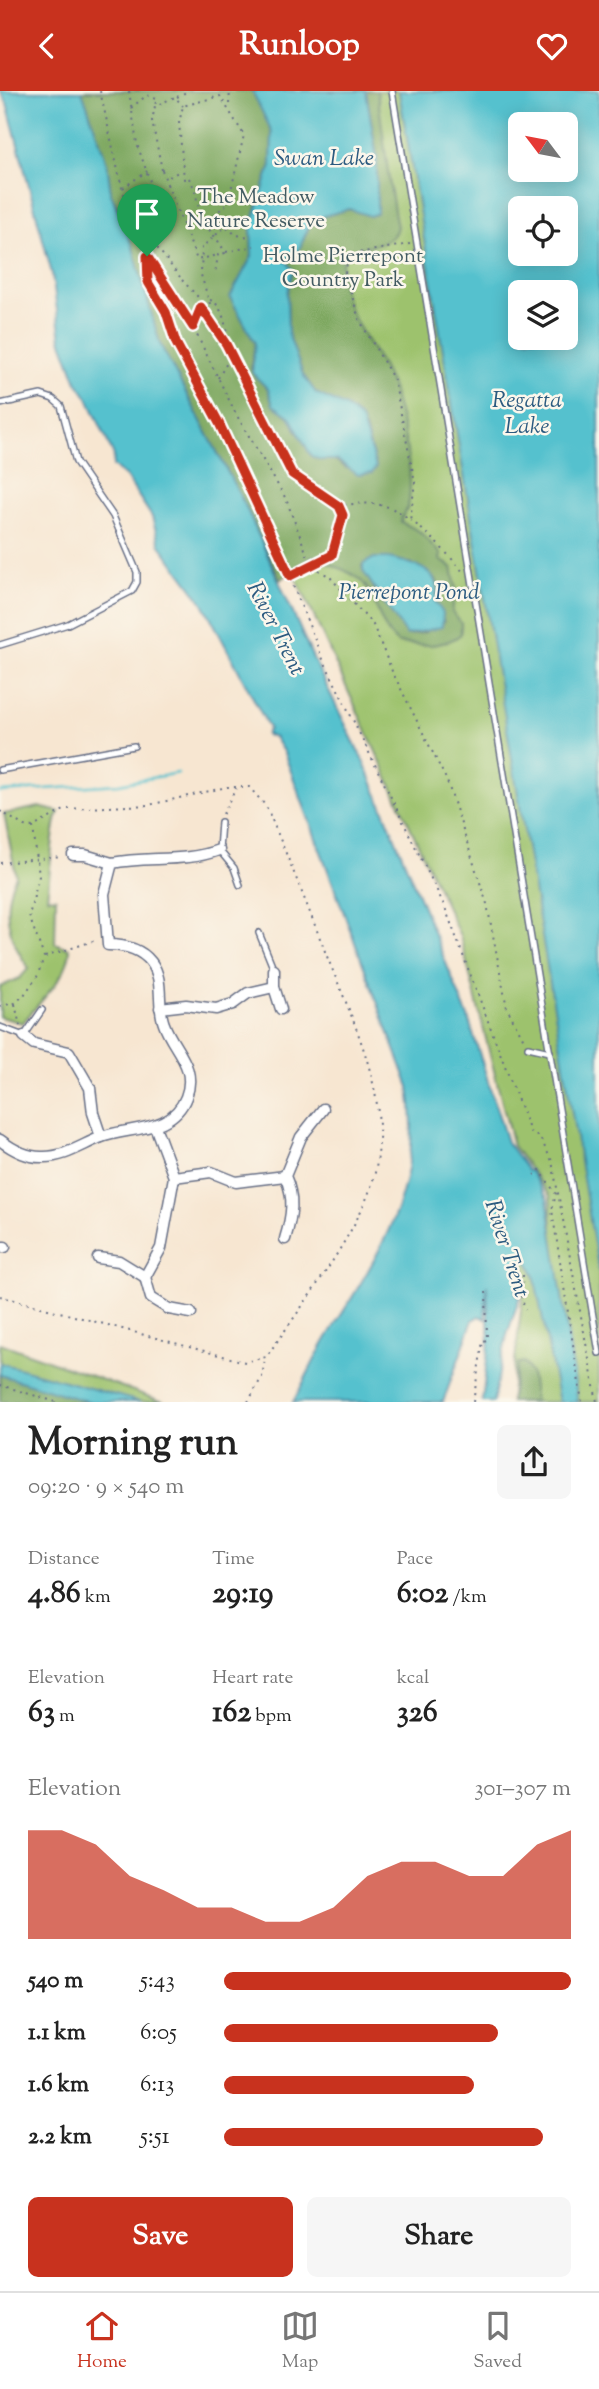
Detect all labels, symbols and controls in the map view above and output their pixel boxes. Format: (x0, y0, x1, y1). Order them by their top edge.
text: Runloop (239, 23, 360, 69)
icon: back (28, 27, 66, 65)
icon: heart (533, 27, 571, 65)
north arrow (508, 112, 578, 182)
map controls (508, 112, 578, 350)
water label: Swan Lake (274, 143, 374, 176)
park label: The Meadow Nature Reserve (187, 183, 325, 237)
pin (117, 184, 177, 256)
icon: arrive (128, 195, 166, 233)
button: locate (508, 196, 578, 266)
park label: Holme Pierrepont Country Park (263, 242, 423, 296)
button: layers (508, 280, 578, 350)
water label: Regatta Lake (492, 385, 562, 444)
water label: River Trent (237, 576, 313, 682)
water label: Pierrepont Pond (338, 577, 480, 610)
water label: River Trent (475, 1196, 537, 1302)
text: Morning run (28, 1418, 238, 1472)
button: share (497, 1425, 571, 1499)
text: 09:20 · 9 × 540 m (28, 1471, 184, 1504)
text: Distance (28, 1546, 100, 1573)
text: Time (212, 1546, 255, 1573)
text: Pace (397, 1546, 433, 1573)
text: 4.86 (28, 1573, 81, 1616)
text: 29:19 (212, 1573, 273, 1616)
text: 6:02 (397, 1573, 448, 1616)
text: km (81, 1584, 111, 1611)
text: /km (448, 1584, 487, 1611)
text: Elevation (28, 1665, 105, 1692)
text: Heart rate (212, 1665, 293, 1692)
text: kcal (397, 1665, 429, 1692)
text: 63 (28, 1692, 55, 1735)
text: 162 (212, 1692, 251, 1735)
text: 326 (397, 1692, 438, 1735)
text: m (55, 1703, 75, 1730)
text: bpm (251, 1703, 292, 1730)
text: Elevation (28, 1773, 121, 1806)
text: 301–307 m (474, 1773, 571, 1806)
text: 540 m (28, 1965, 83, 1998)
text: 5:43 (140, 1965, 175, 1998)
text: 1.1 km (28, 2017, 86, 2050)
text: 6:05 (140, 2017, 177, 2050)
text: 1.6 km (28, 2069, 89, 2102)
text: 6:13 (140, 2069, 174, 2102)
text: 2.2 km (28, 2121, 92, 2154)
text: 5:51 (140, 2121, 170, 2154)
button: Save (28, 2197, 293, 2277)
button: Share (307, 2197, 571, 2277)
tab: Home (77, 2307, 127, 2376)
tab: Map (281, 2307, 319, 2376)
tab: Saved (473, 2307, 522, 2376)

